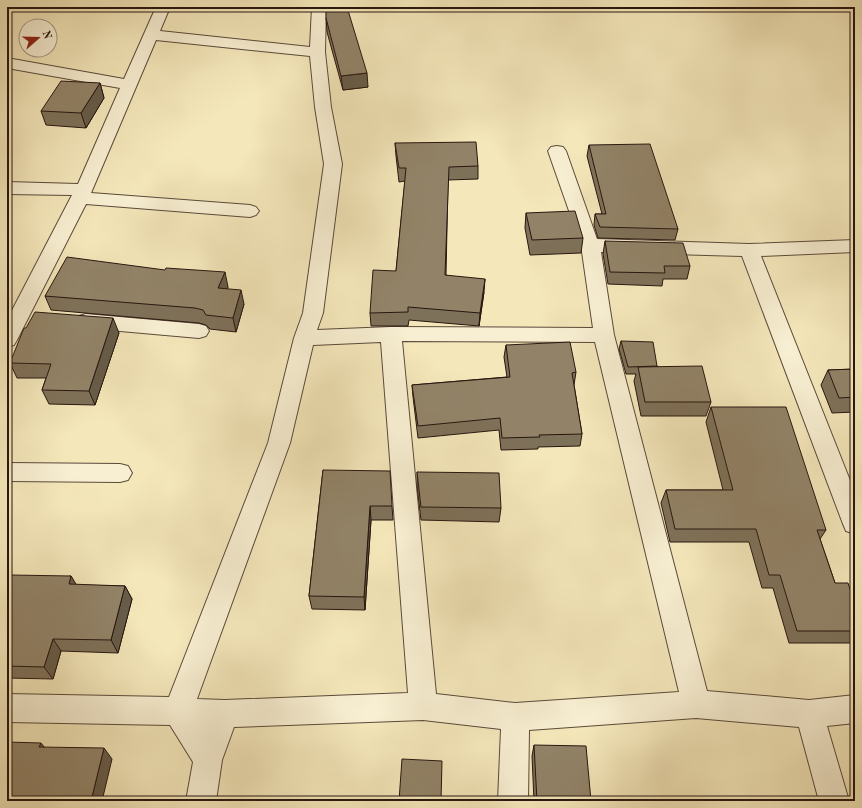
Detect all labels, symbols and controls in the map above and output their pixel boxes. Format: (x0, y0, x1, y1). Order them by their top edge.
north arrow (18, 18, 58, 58)
text: N (39, 29, 53, 41)

